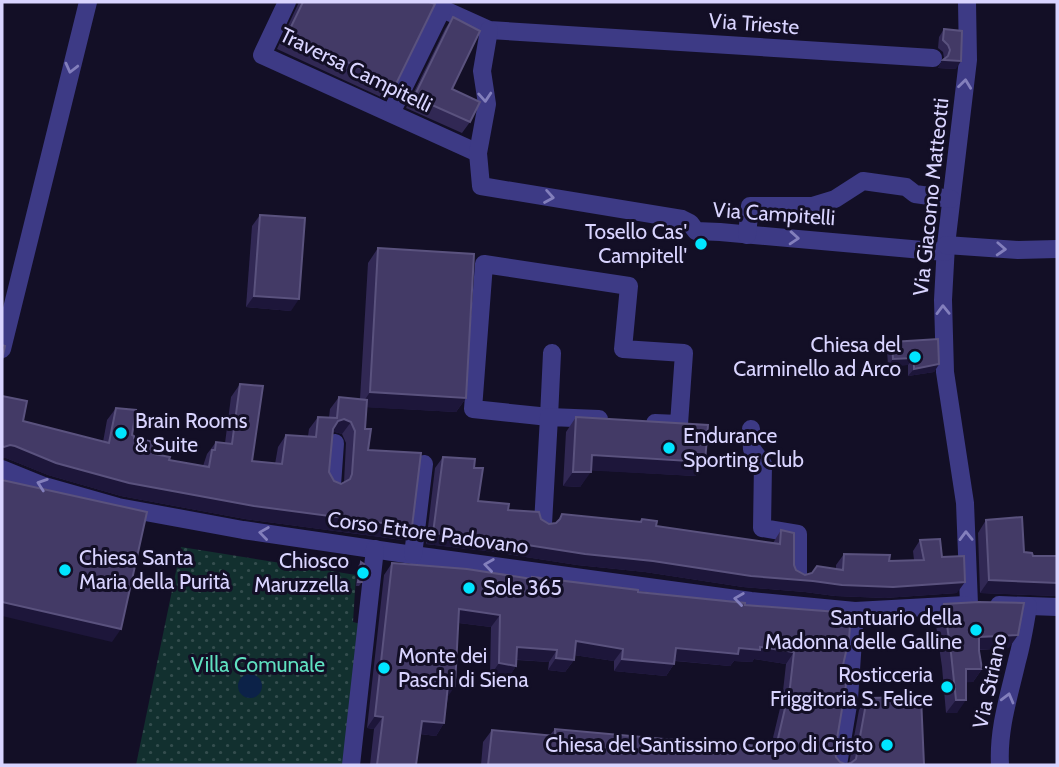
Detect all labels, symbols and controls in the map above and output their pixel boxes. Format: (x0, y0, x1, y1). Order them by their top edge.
street label: Via Trieste (708, 8, 800, 39)
street label: Traversa Campitelli (276, 22, 436, 117)
one-way arrow (65, 62, 80, 74)
one-way arrow (958, 78, 973, 90)
one-way arrow (477, 92, 492, 103)
street label: Via Giacomo Matteotti (908, 97, 953, 297)
one-way arrow (543, 189, 555, 204)
street label: Via Campitelli (712, 197, 836, 230)
place label: Tosello Cas' Campitell' (585, 219, 687, 268)
one-way arrow (788, 230, 799, 245)
marker: Tosello Cas' Campitell' (693, 236, 709, 252)
one-way arrow (996, 241, 1007, 256)
one-way arrow (935, 305, 951, 315)
place label: Chiesa del Carminello ad Arco (733, 332, 901, 381)
marker: Chiesa del Carminello ad Arco (907, 349, 923, 365)
place label: Brain Rooms & Suite (135, 408, 248, 457)
place label: Endurance Sporting Club (683, 423, 804, 472)
marker: Brain Rooms & Suite (113, 425, 129, 441)
marker: Endurance Sporting Club (661, 440, 677, 456)
one-way arrow (36, 479, 48, 493)
street label: Corso Ettore Padovano (326, 506, 530, 559)
one-way arrow (258, 525, 270, 540)
one-way arrow (958, 531, 974, 541)
place label: Chiesa Santa Maria della Purità (79, 545, 230, 594)
place label: Chiosco Maruzzella (254, 548, 349, 597)
one-way arrow (483, 558, 495, 573)
marker: Chiesa Santa Maria della Purità (57, 562, 73, 578)
marker: Chiosco Maruzzella (355, 565, 371, 581)
place label: Sole 365 (483, 575, 562, 600)
marker: Sole 365 (461, 580, 477, 596)
one-way arrow (733, 592, 744, 607)
place label: Santuario della Madonna delle Galline (765, 605, 962, 654)
marker: Santuario della Madonna delle Galline (968, 622, 984, 638)
street label: Via Striano (967, 631, 1012, 731)
place label: Monte dei Paschi di Siena (398, 643, 529, 692)
park label: Villa Comunale (191, 652, 325, 677)
marker: Monte dei Paschi di Siena (376, 660, 392, 676)
place label: Rosticceria Friggitoria S. Felice (770, 662, 933, 711)
marker: Rosticceria Friggitoria S. Felice (939, 679, 955, 695)
one-way arrow (1000, 692, 1014, 704)
place label: Chiesa del Santissimo Corpo di Cristo (545, 732, 873, 757)
marker: Chiesa del Santissimo Corpo di Cristo (879, 737, 895, 753)

